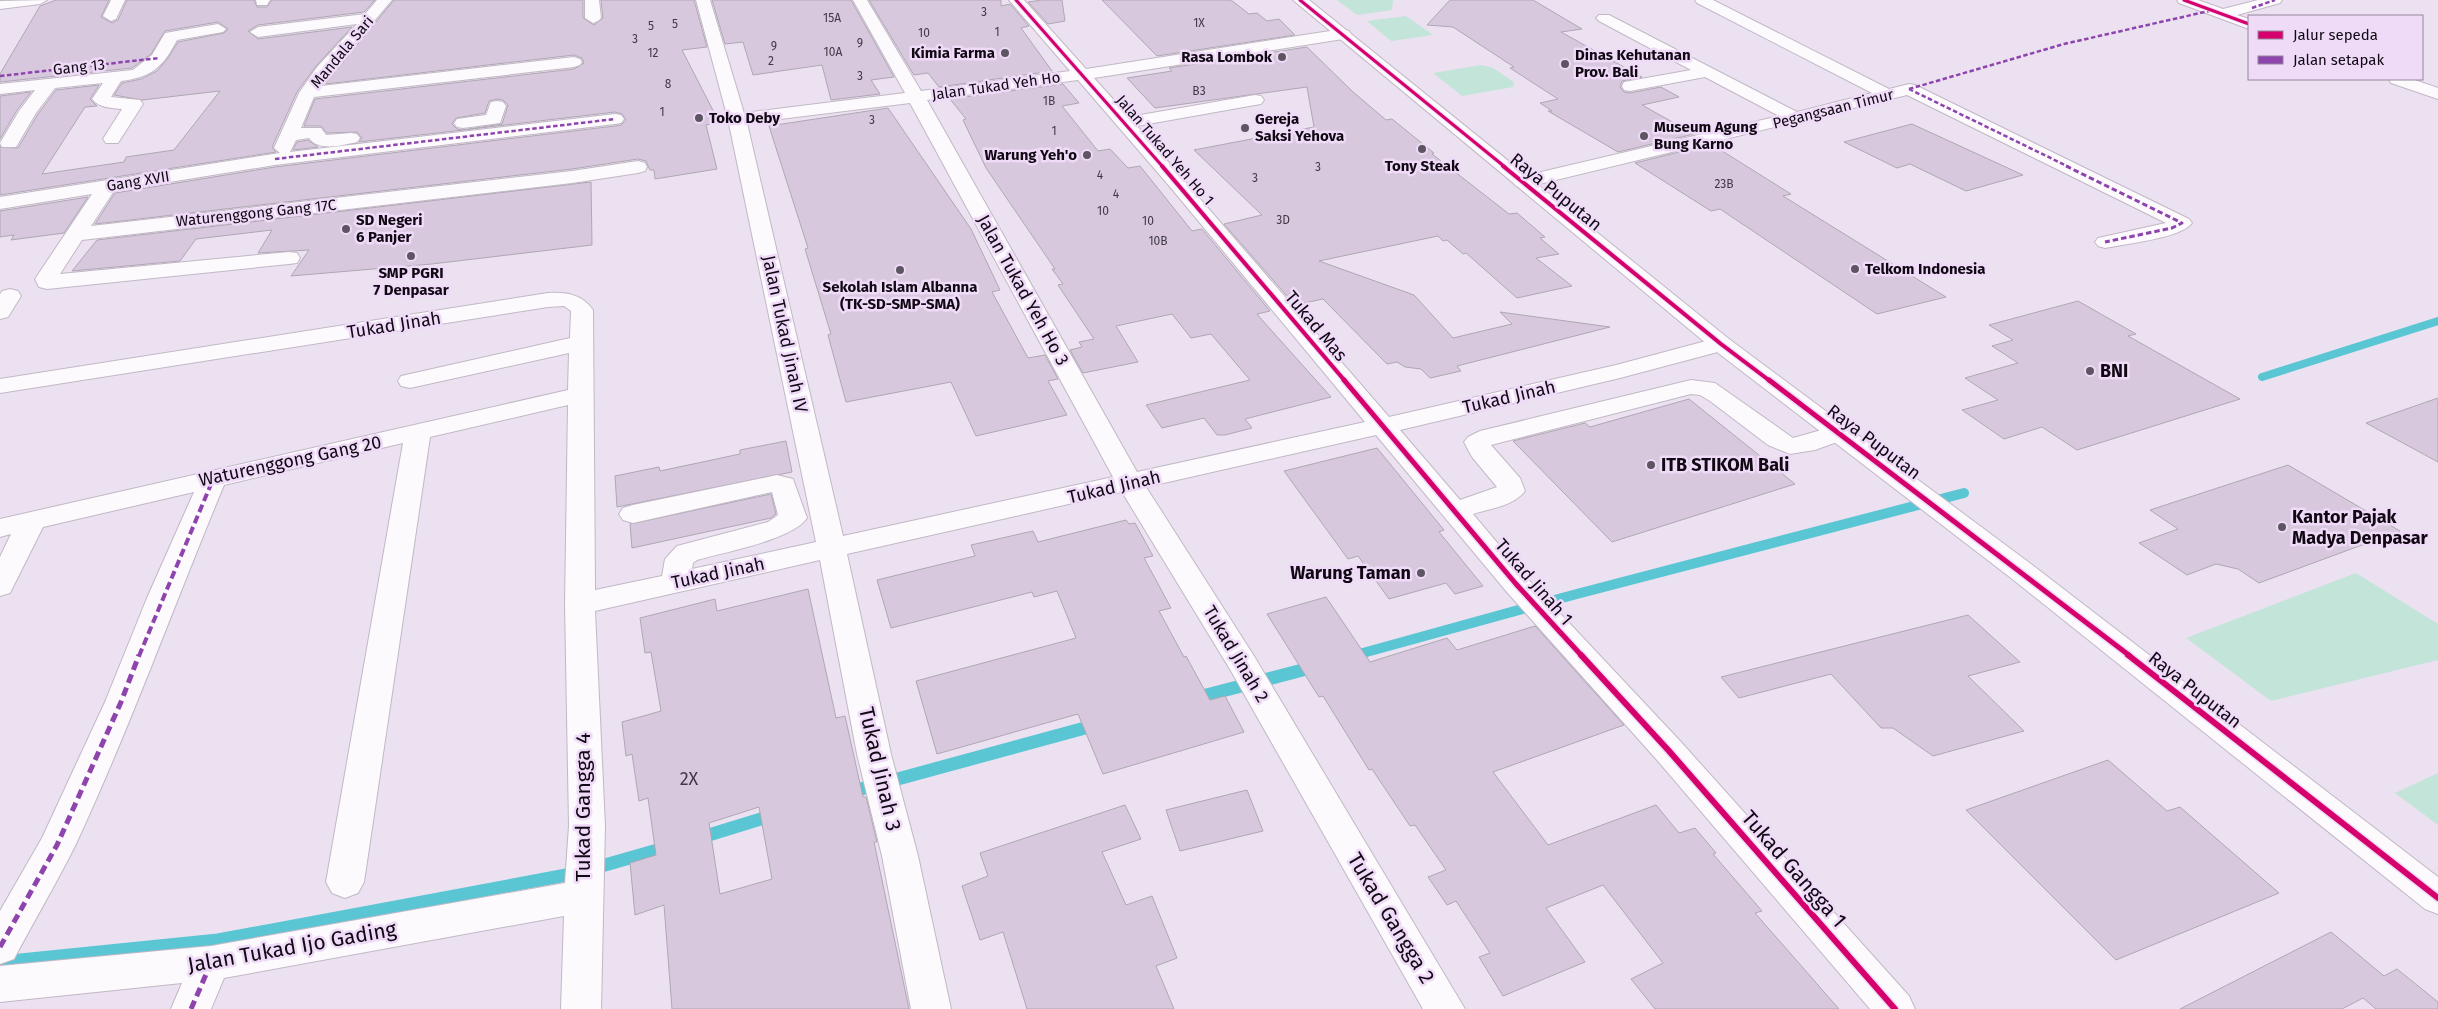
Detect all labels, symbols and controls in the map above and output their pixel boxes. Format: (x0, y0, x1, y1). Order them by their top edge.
house number: 3 (981, 5, 987, 19)
house number: 15A (823, 11, 841, 25)
street label: Mandala Sari (307, 12, 377, 92)
legend (2248, 15, 2423, 80)
house number: 1X (1193, 16, 1205, 30)
house number: 5 (672, 17, 678, 31)
house number: 5 (648, 19, 654, 33)
house number: 1 (994, 25, 1000, 39)
house number: 10 (918, 26, 930, 40)
text: Jalur sepeda (2293, 26, 2378, 44)
house number: 3 (632, 32, 638, 46)
house number: 9 (857, 36, 863, 50)
house number: 9 (771, 39, 777, 53)
place label: Kimia Farma (911, 44, 995, 62)
house number: 10A (824, 45, 843, 59)
house number: 12 (647, 46, 659, 60)
place label: Dinas Kehutanan Prov. Bali (1575, 46, 1691, 81)
marker: Kimia Farma (999, 47, 1011, 59)
place label: Rasa Lombok (1181, 48, 1273, 66)
marker: Rasa Lombok (1276, 51, 1288, 63)
text: Jalan setapak (2293, 51, 2384, 69)
house number: 2 (768, 54, 774, 68)
street label: Gang 13 (52, 55, 106, 79)
marker: Dinas Kehutanan Prov. Bali (1559, 58, 1571, 70)
street label: Jalan Tukad Yeh Ho (931, 68, 1061, 104)
house number: 3 (857, 69, 863, 83)
house number: 8 (665, 77, 672, 91)
house number: B3 (1192, 84, 1206, 98)
street label: Pegangsaan Timur (1771, 85, 1895, 133)
street label: Jalan Tukad Yeh Ho 1 (1112, 91, 1218, 209)
house number: 1B (1043, 94, 1055, 108)
house number: 1 (659, 105, 665, 119)
place label: Toko Deby (709, 109, 780, 127)
place label: Gereja Saksi Yehova (1255, 110, 1344, 145)
marker: Toko Deby (693, 112, 705, 124)
house number: 3 (869, 113, 875, 127)
place label: Museum Agung Bung Karno (1654, 118, 1758, 153)
marker: Gereja Saksi Yehova (1239, 122, 1251, 134)
house number: 1 (1051, 124, 1057, 138)
marker: Museum Agung Bung Karno (1638, 130, 1650, 142)
marker: Tony Steak (1416, 143, 1428, 155)
place label: Warung Yeh'o (985, 146, 1077, 164)
street label: Raya Puputan (1506, 148, 1606, 236)
marker: Warung Yeh'o (1081, 149, 1093, 161)
place label: Tony Steak (1385, 157, 1460, 175)
house number: 3 (1315, 160, 1321, 174)
street label: Gang XVII (105, 167, 171, 195)
house number: 4 (1097, 168, 1104, 182)
house number: 3 (1252, 171, 1258, 185)
house number: 23B (1714, 177, 1734, 191)
house number: 4 (1113, 187, 1120, 201)
street label: Waturenggong Gang 17C (175, 196, 338, 230)
house number: 10 (1097, 204, 1109, 218)
place label: SD Negeri 6 Panjer (356, 211, 423, 246)
street label: Jalan Tukad Yeh Ho 3 (972, 211, 1074, 369)
house number: 3D (1276, 213, 1290, 227)
house number: 10 (1142, 214, 1154, 228)
marker: SD Negeri 6 Panjer (340, 223, 352, 235)
house number: 10B (1148, 234, 1168, 248)
marker: SMP PGRI 7 Denpasar (405, 250, 417, 262)
street label: Jalan Tukad Jinah IV (758, 253, 812, 415)
place label: Telkom Indonesia (1865, 260, 1986, 278)
marker: Telkom Indonesia (1849, 263, 1861, 275)
place label: SMP PGRI 7 Denpasar (373, 264, 450, 299)
marker: Sekolah Islam Albanna (TK-SD-SMP-SMA) (894, 264, 906, 276)
place label: Sekolah Islam Albanna (TK-SD-SMP-SMA) (823, 278, 977, 313)
street label: Tukad Mas (1280, 286, 1352, 366)
street label: Tukad Jinah (345, 307, 443, 343)
place label: BNI (2100, 360, 2128, 382)
marker: BNI (2084, 365, 2096, 377)
street label: Tukad Jinah (1460, 376, 1558, 418)
street label: Raya Puputan (1823, 400, 1925, 484)
street label: Waturenggong Gang 20 (197, 431, 383, 491)
place label: ITB STIKOM Bali (1661, 454, 1789, 476)
marker: ITB STIKOM Bali (1645, 459, 1657, 471)
street label: Tukad Jinah (1065, 466, 1163, 508)
place label: Kantor Pajak Madya Denpasar (2292, 506, 2429, 549)
marker: Kantor Pajak Madya Denpasar (2276, 521, 2288, 533)
street label: Tukad Jinah 1 (1490, 534, 1578, 630)
street label: Tukad Jinah (669, 552, 767, 594)
place label: Warung Taman (1290, 562, 1411, 584)
marker: Warung Taman (1415, 567, 1427, 579)
street label: Tukad Jinah 2 (1199, 602, 1273, 706)
street label: Raya Puputan (2144, 647, 2246, 733)
street label: Tukad Jinah 3 (853, 704, 907, 834)
street label: Tukad Gangga 4 (570, 733, 596, 881)
house number: 2X (680, 768, 699, 790)
street label: Tukad Gangga 1 (1736, 805, 1852, 933)
street label: Tukad Gangga 2 (1342, 848, 1440, 988)
street label: Jalan Tukad Ijo Gading (186, 916, 398, 978)

